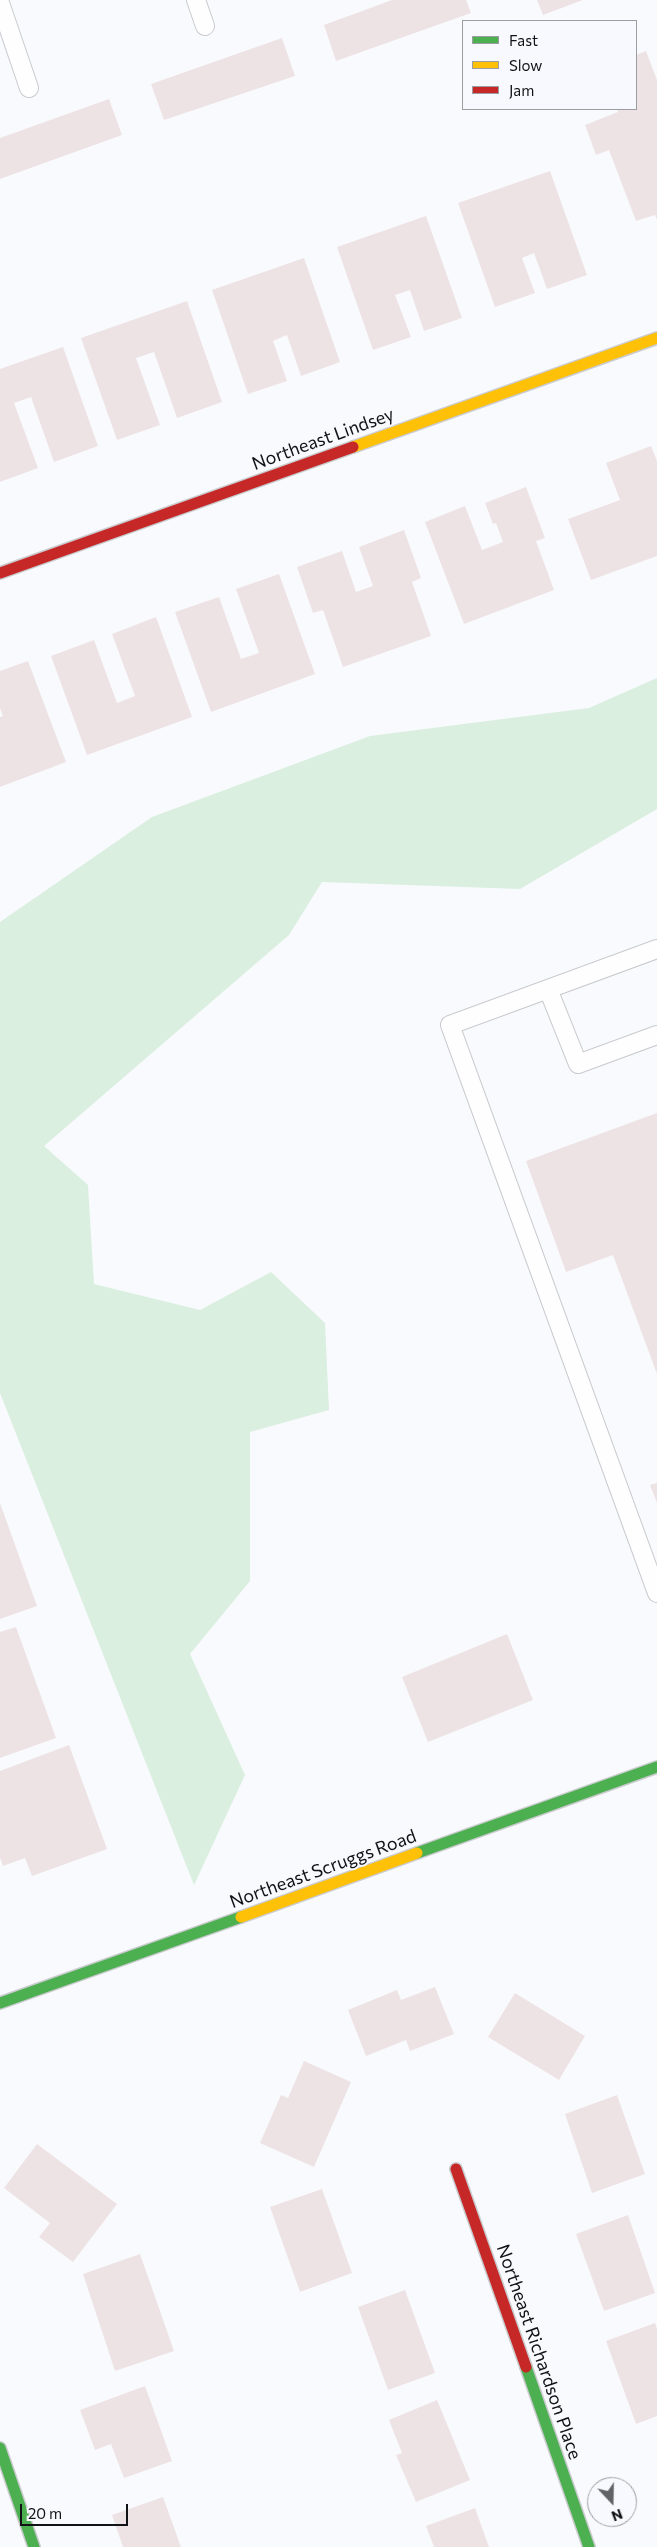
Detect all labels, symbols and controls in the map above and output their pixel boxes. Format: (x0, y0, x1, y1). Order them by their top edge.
legend (462, 20, 637, 110)
text: Fast (509, 31, 538, 49)
text: Slow (509, 56, 542, 74)
text: Jam (509, 81, 534, 99)
street label: Northeast Lindsey (249, 403, 397, 475)
street label: Northeast Scruggs Road (227, 1825, 419, 1913)
street label: Northeast Richardson Place (492, 2242, 586, 2462)
north arrow (587, 2477, 637, 2527)
scale bar (22, 2494, 130, 2526)
text: 20 m (28, 2504, 62, 2522)
text: N (609, 2506, 625, 2525)

